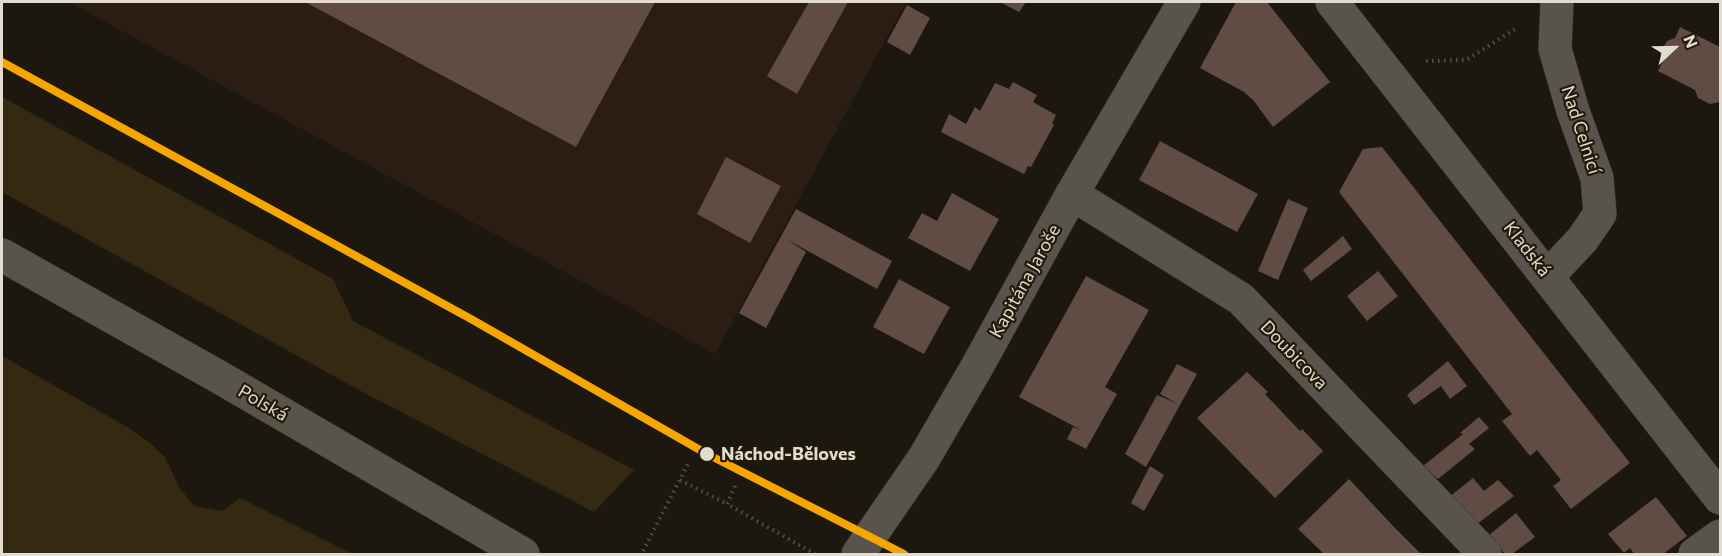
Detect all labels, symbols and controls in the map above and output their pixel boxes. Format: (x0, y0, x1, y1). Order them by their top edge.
north arrow (1644, 18, 1704, 78)
text: N (1680, 32, 1702, 50)
street label: Nad Celnicí (1557, 83, 1605, 177)
street label: Kladská (1499, 217, 1555, 281)
street label: Kapitána Jaroše (985, 220, 1065, 342)
street label: Doubicova (1256, 316, 1332, 394)
street label: Polská (234, 380, 292, 426)
place label: Náchod-Běloves (721, 443, 856, 465)
marker: Náchod-Běloves (698, 445, 716, 463)

